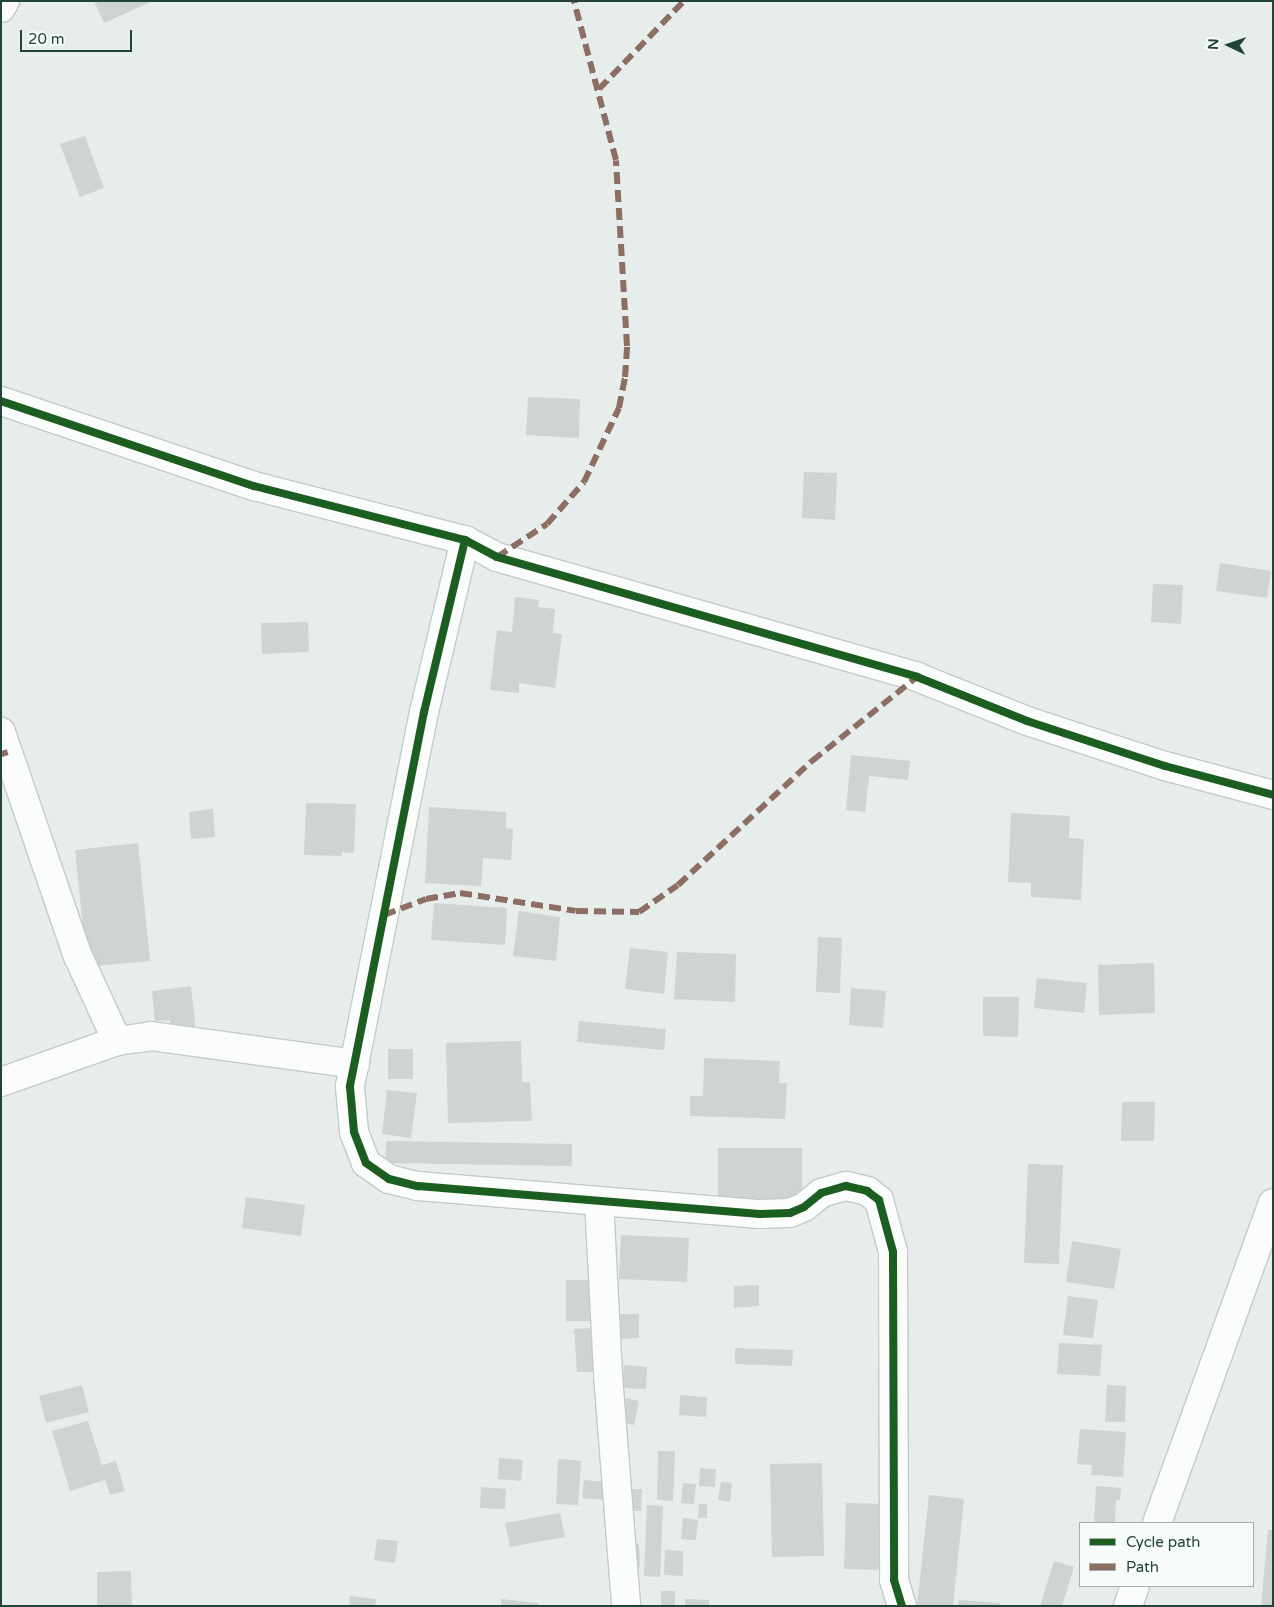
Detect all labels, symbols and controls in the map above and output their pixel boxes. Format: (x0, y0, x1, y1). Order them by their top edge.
scale bar (22, 20, 135, 52)
north arrow (1204, 20, 1254, 70)
text: 20 m (28, 30, 65, 48)
text: N (1205, 38, 1222, 50)
legend (1079, 1522, 1254, 1587)
text: Cycle path (1126, 1533, 1200, 1551)
text: Path (1126, 1558, 1159, 1576)

